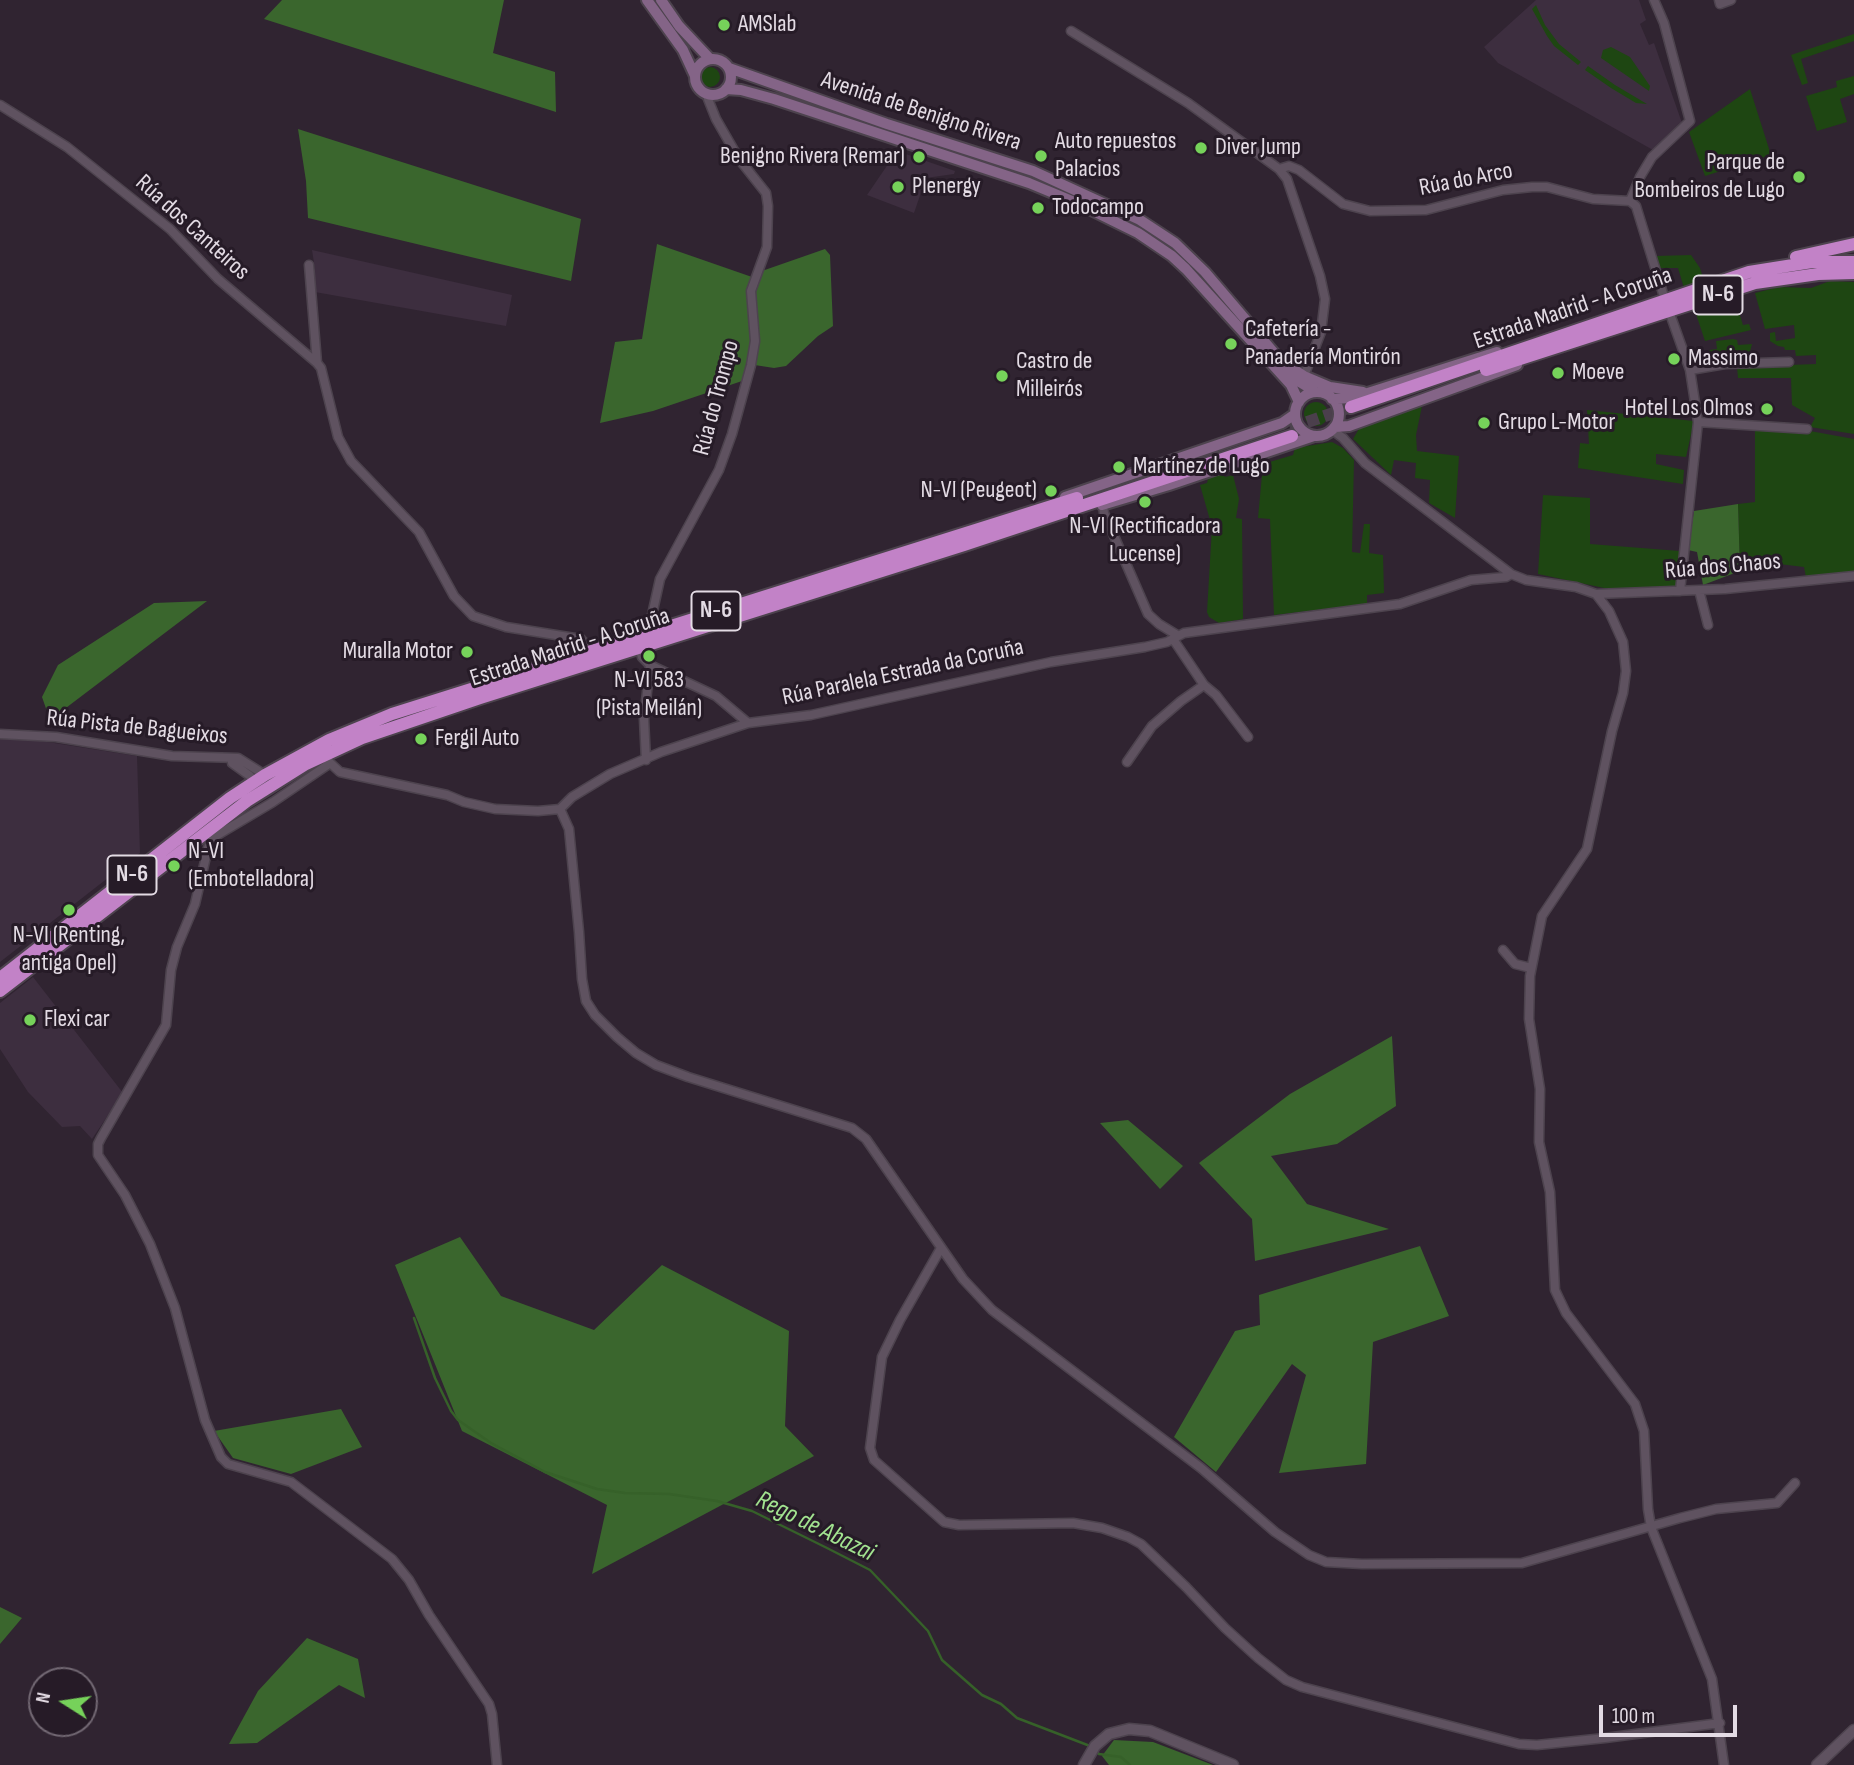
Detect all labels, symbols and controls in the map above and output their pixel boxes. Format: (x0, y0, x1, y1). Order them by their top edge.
place label: AMSlab (738, 11, 796, 39)
marker: AMSlab (716, 17, 732, 33)
street label: Avenida de Benigno Rivera (817, 66, 1025, 158)
place label: Auto repuestos Palacios (1055, 128, 1176, 184)
place label: Diver Jump (1215, 134, 1301, 162)
marker: Diver Jump (1193, 140, 1209, 156)
place label: Benigno Rivera (Remar) (720, 143, 905, 171)
marker: Auto repuestos Palacios (1033, 148, 1049, 164)
marker: Benigno Rivera (Remar) (911, 149, 927, 165)
place label: Parque de Bombeiros de Lugo (1634, 149, 1785, 205)
street label: Rúa do Arco (1417, 157, 1515, 203)
street label: Rúa dos Canteiros (129, 169, 255, 287)
marker: Parque de Bombeiros de Lugo (1791, 169, 1807, 185)
place label: Plenergy (912, 173, 981, 201)
marker: Plenergy (890, 179, 906, 195)
place label: Todocampo (1052, 194, 1144, 222)
marker: Todocampo (1030, 200, 1046, 216)
street label: Estrada Madrid - A Coruña (1470, 262, 1676, 356)
road number: N-6 (1694, 276, 1742, 314)
place label: Cafetería - Panadería Montirón (1245, 316, 1401, 372)
marker: Cafetería - Panadería Montirón (1223, 336, 1239, 352)
street label: Rúa do Trompo (688, 337, 746, 459)
place label: Massimo (1688, 345, 1758, 373)
place label: Castro de Milleirós (1016, 348, 1092, 404)
marker: Massimo (1666, 351, 1682, 367)
place label: Moeve (1572, 359, 1624, 387)
marker: Moeve (1550, 365, 1566, 381)
marker: Castro de Milleirós (994, 368, 1010, 384)
place label: Hotel Los Olmos (1625, 395, 1753, 423)
marker: Hotel Los Olmos (1759, 401, 1775, 417)
place label: Grupo L-Motor (1498, 409, 1615, 437)
marker: Grupo L-Motor (1476, 415, 1492, 431)
place label: Martínez de Lugo (1133, 453, 1270, 481)
marker: Martínez de Lugo (1111, 459, 1127, 475)
place label: N-VI (Peugeot) (920, 477, 1037, 505)
marker: N-VI (Peugeot) (1043, 483, 1059, 499)
marker: N-VI (Rectificadora Lucense) (1137, 494, 1153, 510)
place label: N-VI (Rectificadora Lucense) (1069, 513, 1221, 569)
street label: Rúa dos Chaos (1664, 548, 1782, 586)
road number: N-6 (692, 592, 740, 631)
street label: Estrada Madrid - A Coruña (467, 602, 673, 694)
street label: Rúa Paralela Estrada da Coruña (780, 633, 1026, 713)
place label: Muralla Motor (343, 638, 453, 666)
marker: Muralla Motor (459, 644, 475, 660)
marker: N-VI 583 (Pista Meilán) (641, 648, 657, 664)
place label: N-VI 583 (Pista Meilán) (596, 667, 702, 723)
street label: Rúa Pista de Bagueixos (45, 704, 229, 752)
place label: Fergil Auto (435, 725, 519, 753)
marker: Fergil Auto (413, 731, 429, 747)
place label: N-VI (Embotelladora) (188, 838, 314, 894)
road number: N-6 (108, 856, 156, 894)
marker: N-VI (Embotelladora) (166, 858, 182, 874)
marker: N-VI (Renting, antiga Opel) (61, 902, 77, 918)
place label: N-VI (Renting, antiga Opel) (13, 922, 125, 978)
place label: Flexi car (44, 1006, 110, 1034)
marker: Flexi car (22, 1012, 38, 1028)
water label: Rego de Abazai (751, 1485, 879, 1569)
north arrow (28, 1667, 98, 1737)
text: N (32, 1691, 56, 1705)
scale bar (1602, 1692, 1740, 1736)
text: 100 m (1612, 1704, 1655, 1729)

